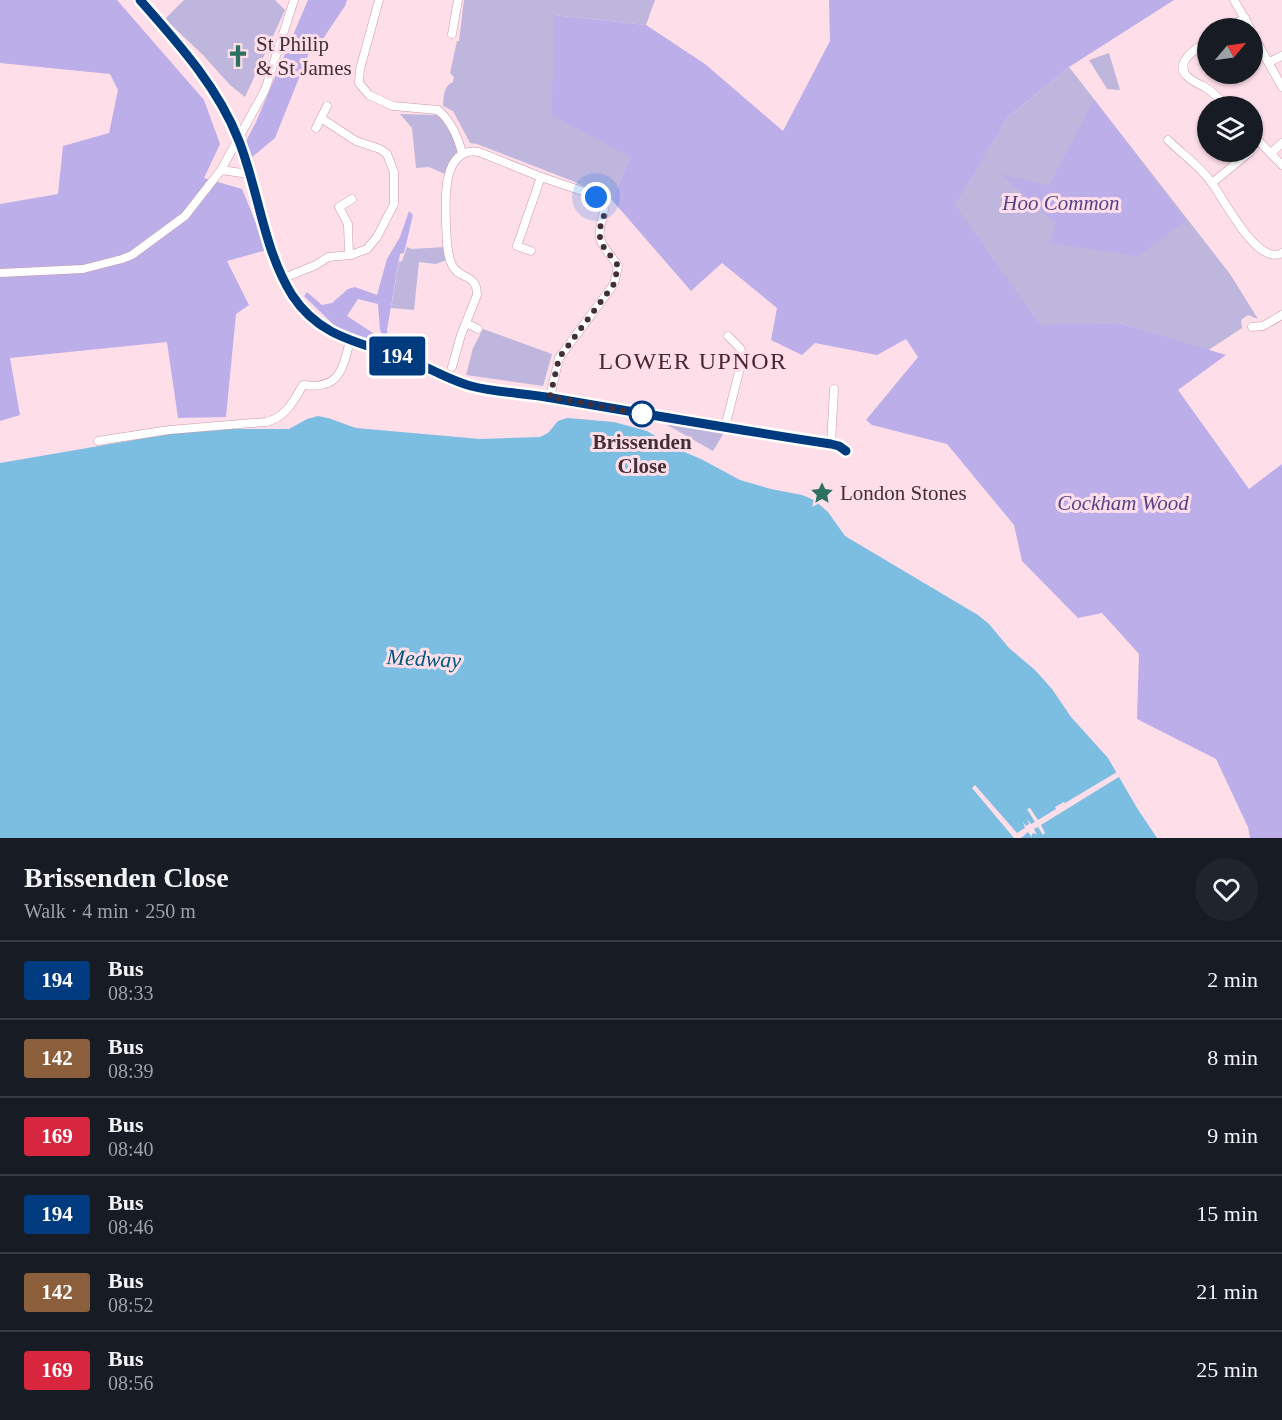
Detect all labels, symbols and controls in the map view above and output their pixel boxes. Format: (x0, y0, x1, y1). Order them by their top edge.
north arrow (1197, 18, 1263, 84)
map controls (1197, 18, 1263, 162)
place label: St Philip & St James (256, 32, 352, 80)
church icon: St Philip & St James (225, 43, 251, 69)
button: layers (1197, 96, 1263, 162)
your location (581, 182, 611, 212)
park label: Hoo Common (1001, 191, 1120, 215)
line badge: 194 (362, 336, 432, 376)
text: 194 (381, 344, 413, 368)
district label: LOWER UPNOR (598, 348, 788, 374)
marker: Brissenden Close (629, 401, 655, 427)
place label: Brissenden Close (592, 430, 692, 478)
place icon: London Stones (809, 480, 835, 506)
place label: London Stones (840, 481, 967, 505)
park label: Cockham Wood (1057, 491, 1189, 515)
water label: Medway (385, 644, 462, 673)
button: heart (1195, 858, 1258, 921)
text: Brissenden Close (24, 862, 229, 893)
text: Walk · 4 min · 250 m (24, 900, 196, 922)
text: Bus (108, 956, 143, 981)
text: 2 min (1207, 967, 1258, 992)
text: 194 (41, 968, 73, 992)
text: 08:33 (108, 982, 154, 1004)
text: Bus (108, 1034, 143, 1059)
text: 8 min (1207, 1045, 1258, 1070)
text: 142 (41, 1046, 73, 1070)
text: 08:39 (108, 1060, 154, 1082)
text: Bus (108, 1112, 143, 1137)
text: 9 min (1207, 1123, 1258, 1148)
text: 169 (41, 1124, 73, 1148)
text: 08:40 (108, 1138, 154, 1160)
text: Bus (108, 1190, 143, 1215)
text: 15 min (1196, 1201, 1258, 1226)
text: 194 (41, 1202, 73, 1226)
text: 08:46 (108, 1216, 154, 1238)
text: Bus (108, 1268, 143, 1293)
text: 21 min (1196, 1279, 1258, 1304)
text: 142 (41, 1280, 73, 1304)
text: 08:52 (108, 1294, 154, 1316)
text: Bus (108, 1346, 143, 1371)
text: 25 min (1196, 1357, 1258, 1382)
text: 169 (41, 1358, 73, 1382)
text: 08:56 (108, 1372, 154, 1394)

